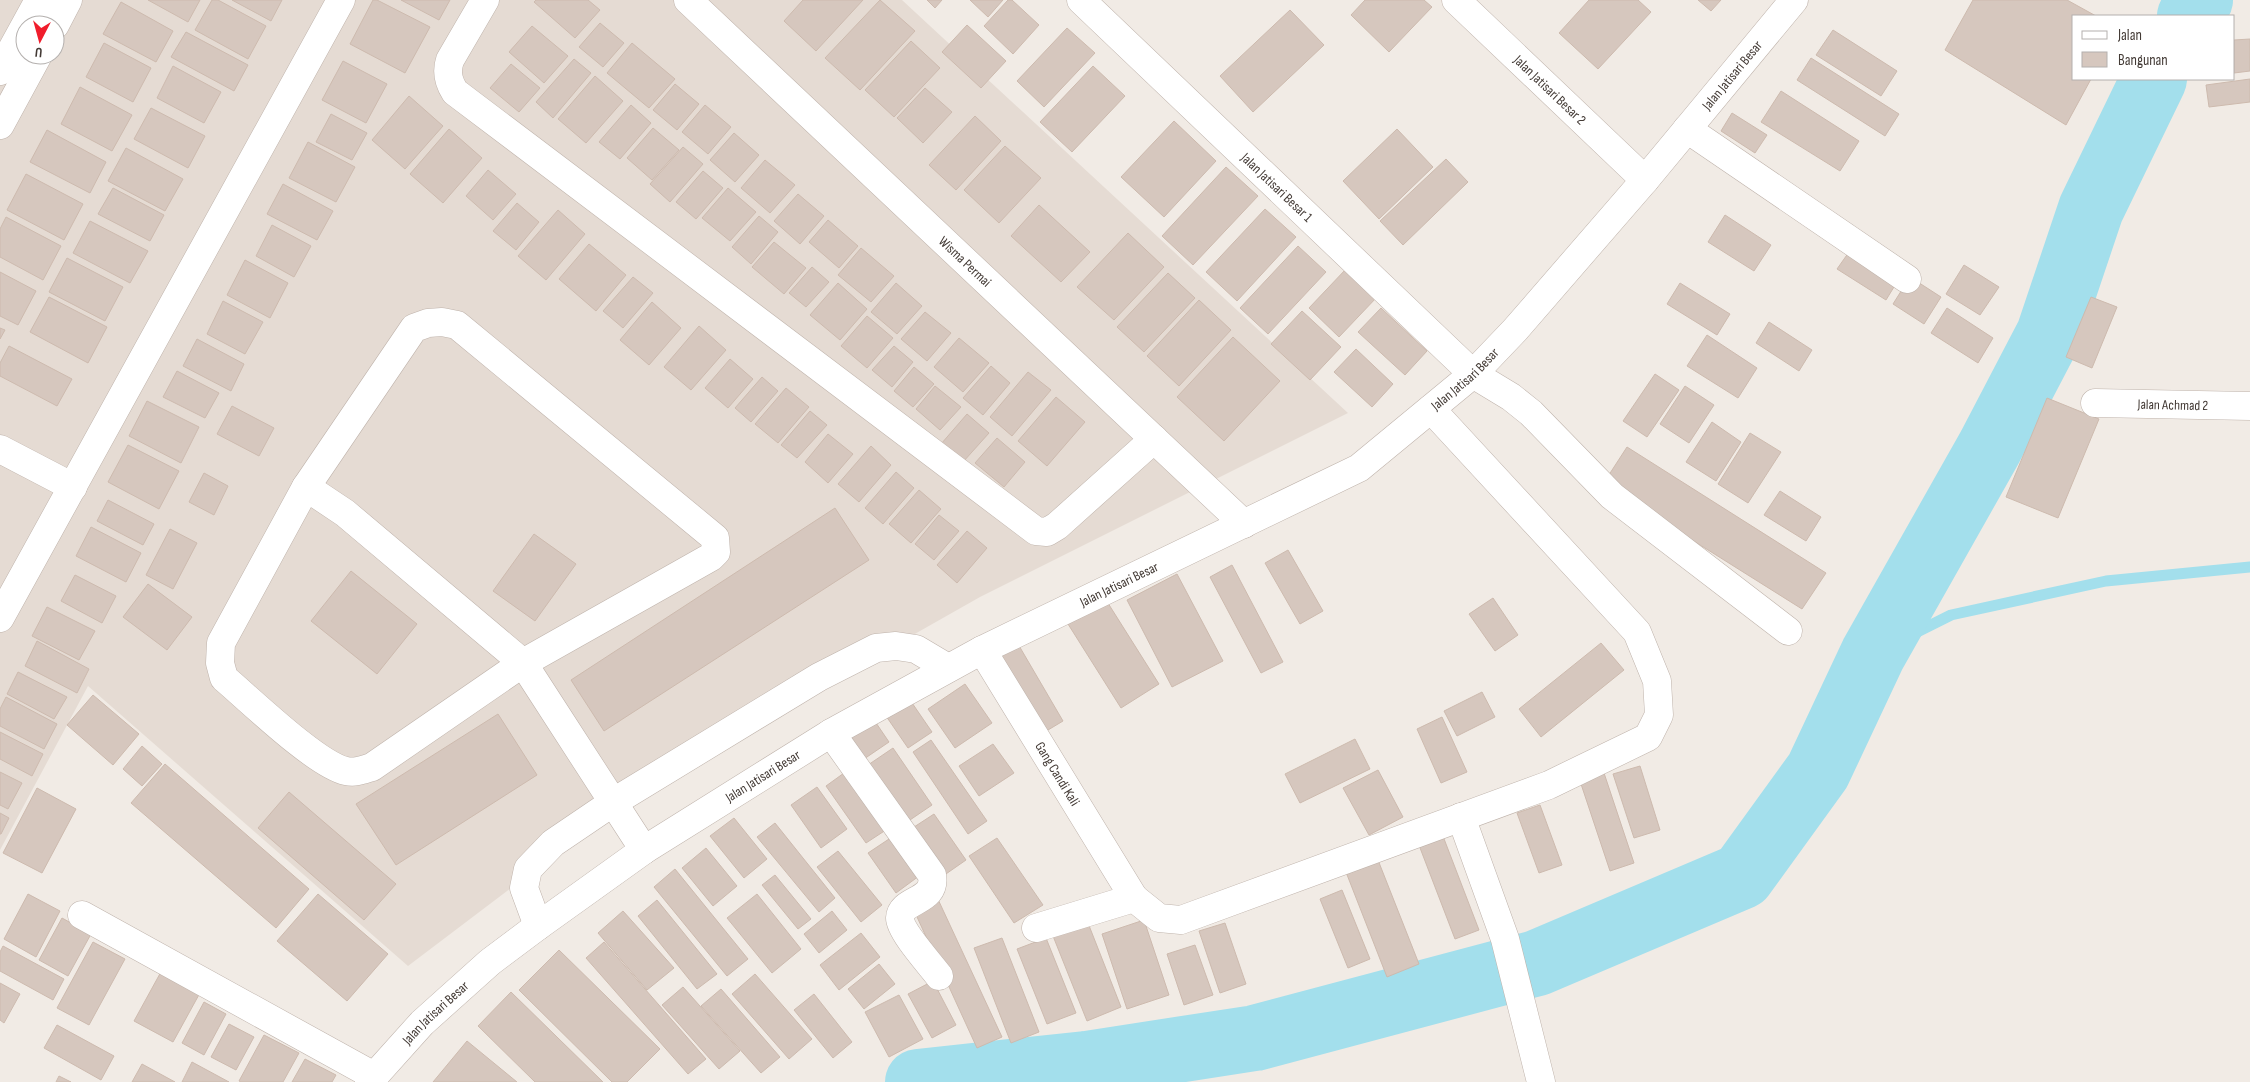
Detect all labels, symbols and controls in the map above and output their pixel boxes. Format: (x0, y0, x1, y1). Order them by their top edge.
north arrow (15, 15, 65, 65)
legend (2072, 15, 2235, 80)
text: Jalan (2117, 26, 2142, 45)
street label: Jalan Jatisari Besar (1698, 37, 1766, 114)
text: U (34, 44, 43, 61)
street label: Jalan Jatisari Besar 2 (1509, 51, 1590, 128)
text: Bangunan (2118, 51, 2168, 70)
street label: Jalan Jatisari Besar 1 (1237, 149, 1316, 226)
street label: Wisma Permai (935, 233, 995, 290)
street label: Jalan Jatisari Besar (1427, 344, 1502, 415)
street label: Jalan Achmad 2 (2137, 396, 2209, 414)
street label: Jalan Jatisari Besar (1076, 558, 1161, 611)
street label: Gang Candi Kali (1031, 739, 1083, 809)
street label: Jalan Jatisari Besar (721, 746, 803, 807)
street label: Jalan Jatisari Besar (398, 977, 472, 1049)

